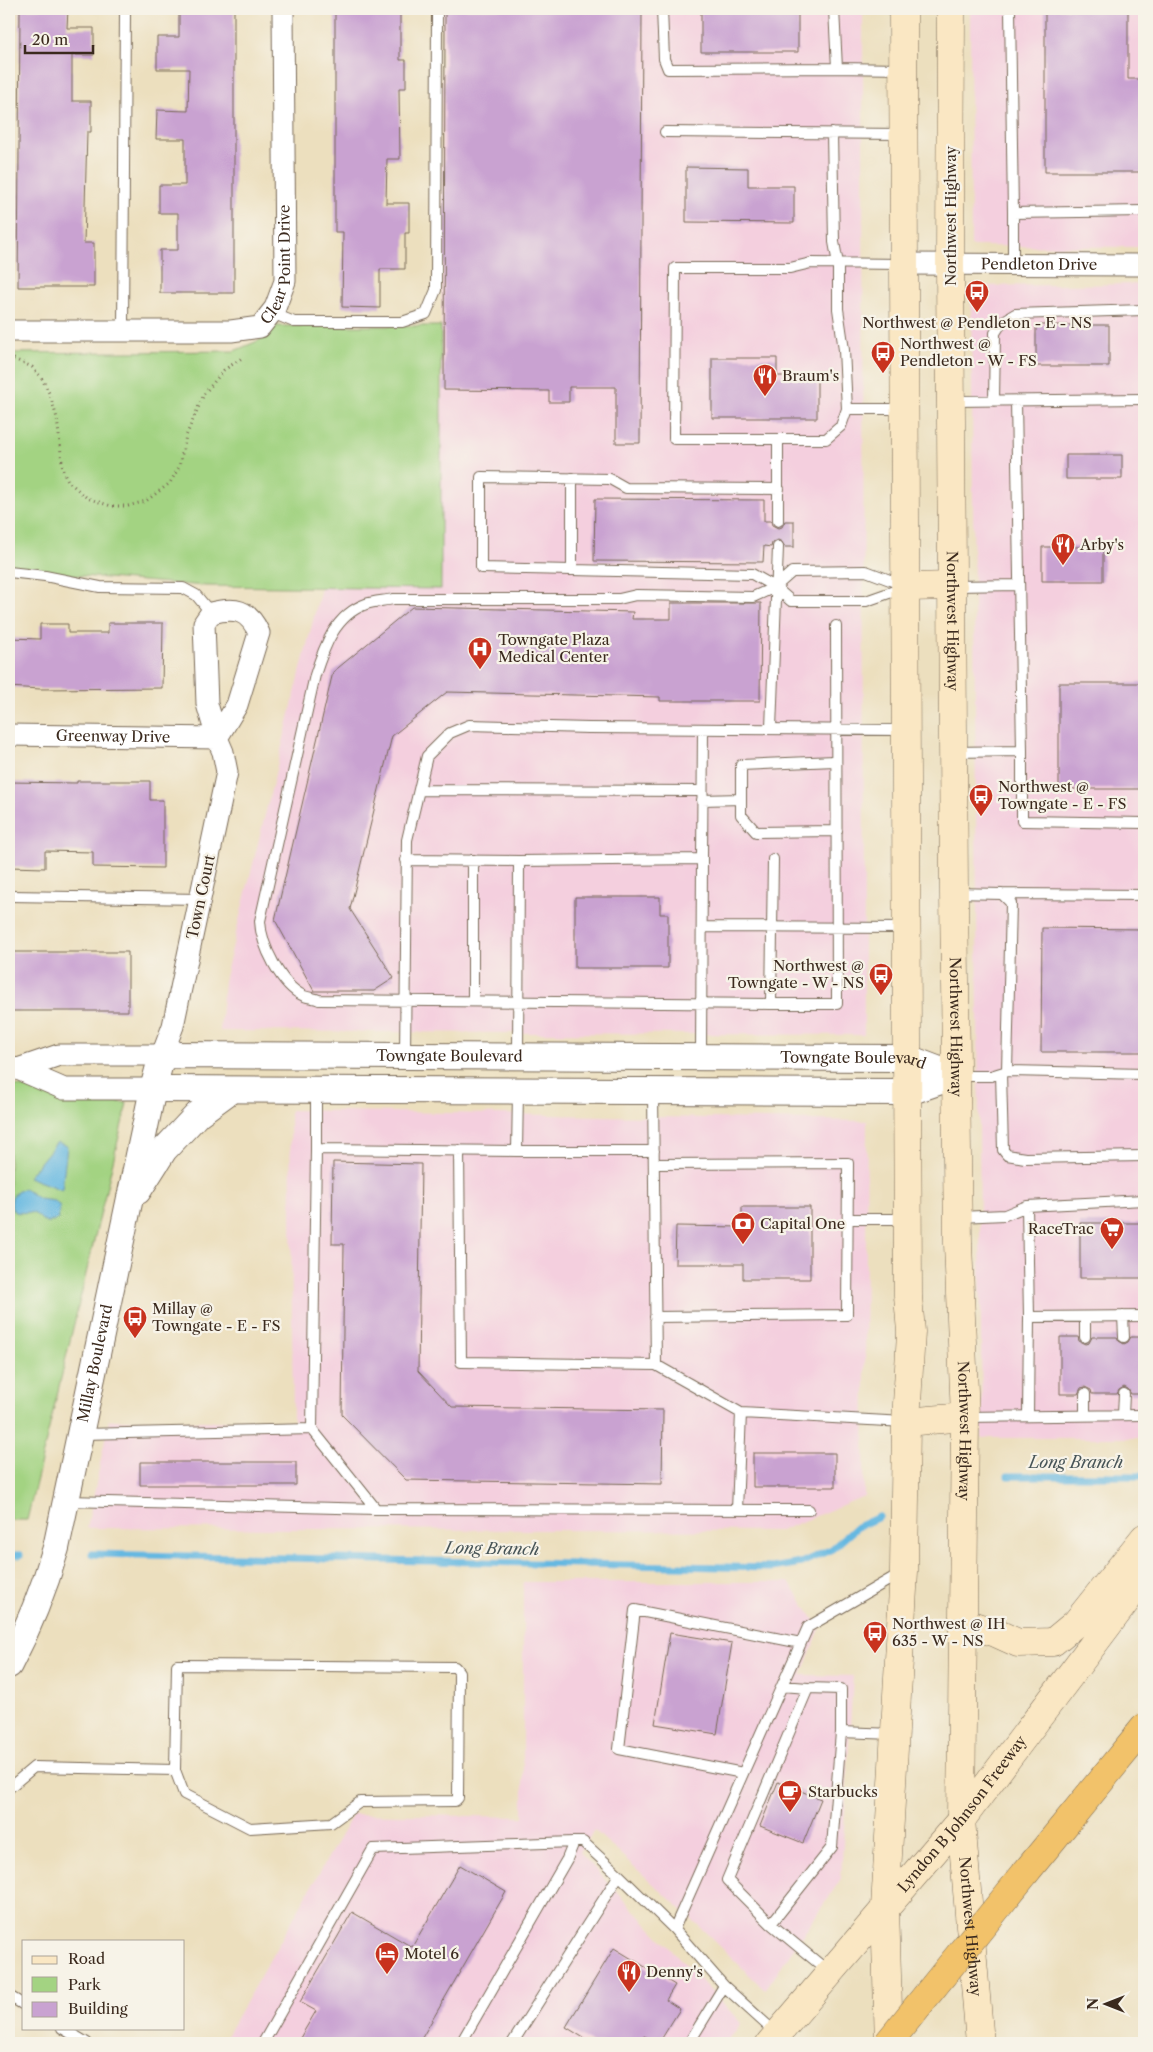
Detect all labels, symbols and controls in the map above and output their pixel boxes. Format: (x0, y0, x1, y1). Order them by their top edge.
scale bar (25, 22, 92, 54)
text: 20 m (32, 30, 68, 49)
street label: Northwest Highway (941, 145, 960, 286)
street label: Clear Point Drive (256, 204, 294, 328)
street label: Pendleton Drive (981, 254, 1097, 274)
bus stop icon: Northwest @ Pendleton - E - NS (964, 279, 990, 313)
place label: Northwest @ Pendleton - E - NS (862, 313, 1092, 332)
place label: Northwest @ Pendleton - W - FS (900, 334, 1037, 370)
bus stop icon: Northwest @ Pendleton - W - FS (870, 340, 896, 374)
restaurant icon: Braum's (752, 363, 778, 397)
place label: Braum's (782, 366, 839, 385)
restaurant icon: Arby's (1050, 532, 1076, 566)
place label: Arby's (1079, 535, 1124, 554)
street label: Northwest Highway (943, 551, 963, 692)
place label: Towngate Plaza Medical Center (498, 630, 610, 666)
hospital icon: Towngate Plaza Medical Center (467, 636, 493, 670)
street label: Greenway Drive (56, 726, 170, 746)
place label: Northwest @ Towngate - E - FS (998, 777, 1127, 813)
bus stop icon: Northwest @ Towngate - E - FS (968, 783, 994, 817)
street label: Town Court (182, 852, 219, 941)
place label: Northwest @ Towngate - W - NS (728, 956, 864, 992)
street label: Northwest Highway (946, 957, 966, 1098)
bus stop icon: Northwest @ Towngate - W - NS (868, 962, 894, 996)
street label: Towngate Boulevard (376, 1046, 523, 1065)
street label: Towngate Boulevard (780, 1047, 929, 1073)
bank icon: Capital One (730, 1211, 756, 1245)
place label: Capital One (760, 1214, 845, 1233)
supermarket icon: RaceTrac (1099, 1216, 1125, 1250)
place label: RaceTrac (1028, 1219, 1094, 1238)
place label: Millay @ Towngate - E - FS (152, 1299, 281, 1335)
street label: Millay Boulevard (73, 1302, 116, 1424)
bus stop icon: Millay @ Towngate - E - FS (122, 1305, 148, 1339)
street label: Northwest Highway (954, 1360, 975, 1502)
water label: Long Branch (1027, 1452, 1123, 1472)
water label: Long Branch (443, 1537, 539, 1559)
place label: Northwest @ IH 635 - W - NS (892, 1614, 1006, 1650)
bus stop icon: Northwest @ IH 635 - W - NS (862, 1620, 888, 1654)
street label: Lyndon B Johnson Freeway (893, 1731, 1031, 1896)
cafe icon: Starbucks (777, 1779, 803, 1813)
place label: Starbucks (808, 1782, 878, 1801)
street label: Northwest Highway (955, 1856, 986, 1998)
legend (22, 1940, 185, 2030)
hotel icon: Motel 6 (374, 1941, 400, 1975)
place label: Motel 6 (404, 1944, 459, 1963)
text: Road (68, 1949, 105, 1968)
restaurant icon: Denny's (616, 1959, 642, 1993)
place label: Denny's (646, 1962, 703, 1981)
text: Park (68, 1975, 102, 1994)
north arrow (1080, 1980, 1130, 2030)
text: N (1084, 1998, 1102, 2010)
text: Building (68, 1999, 128, 2018)

